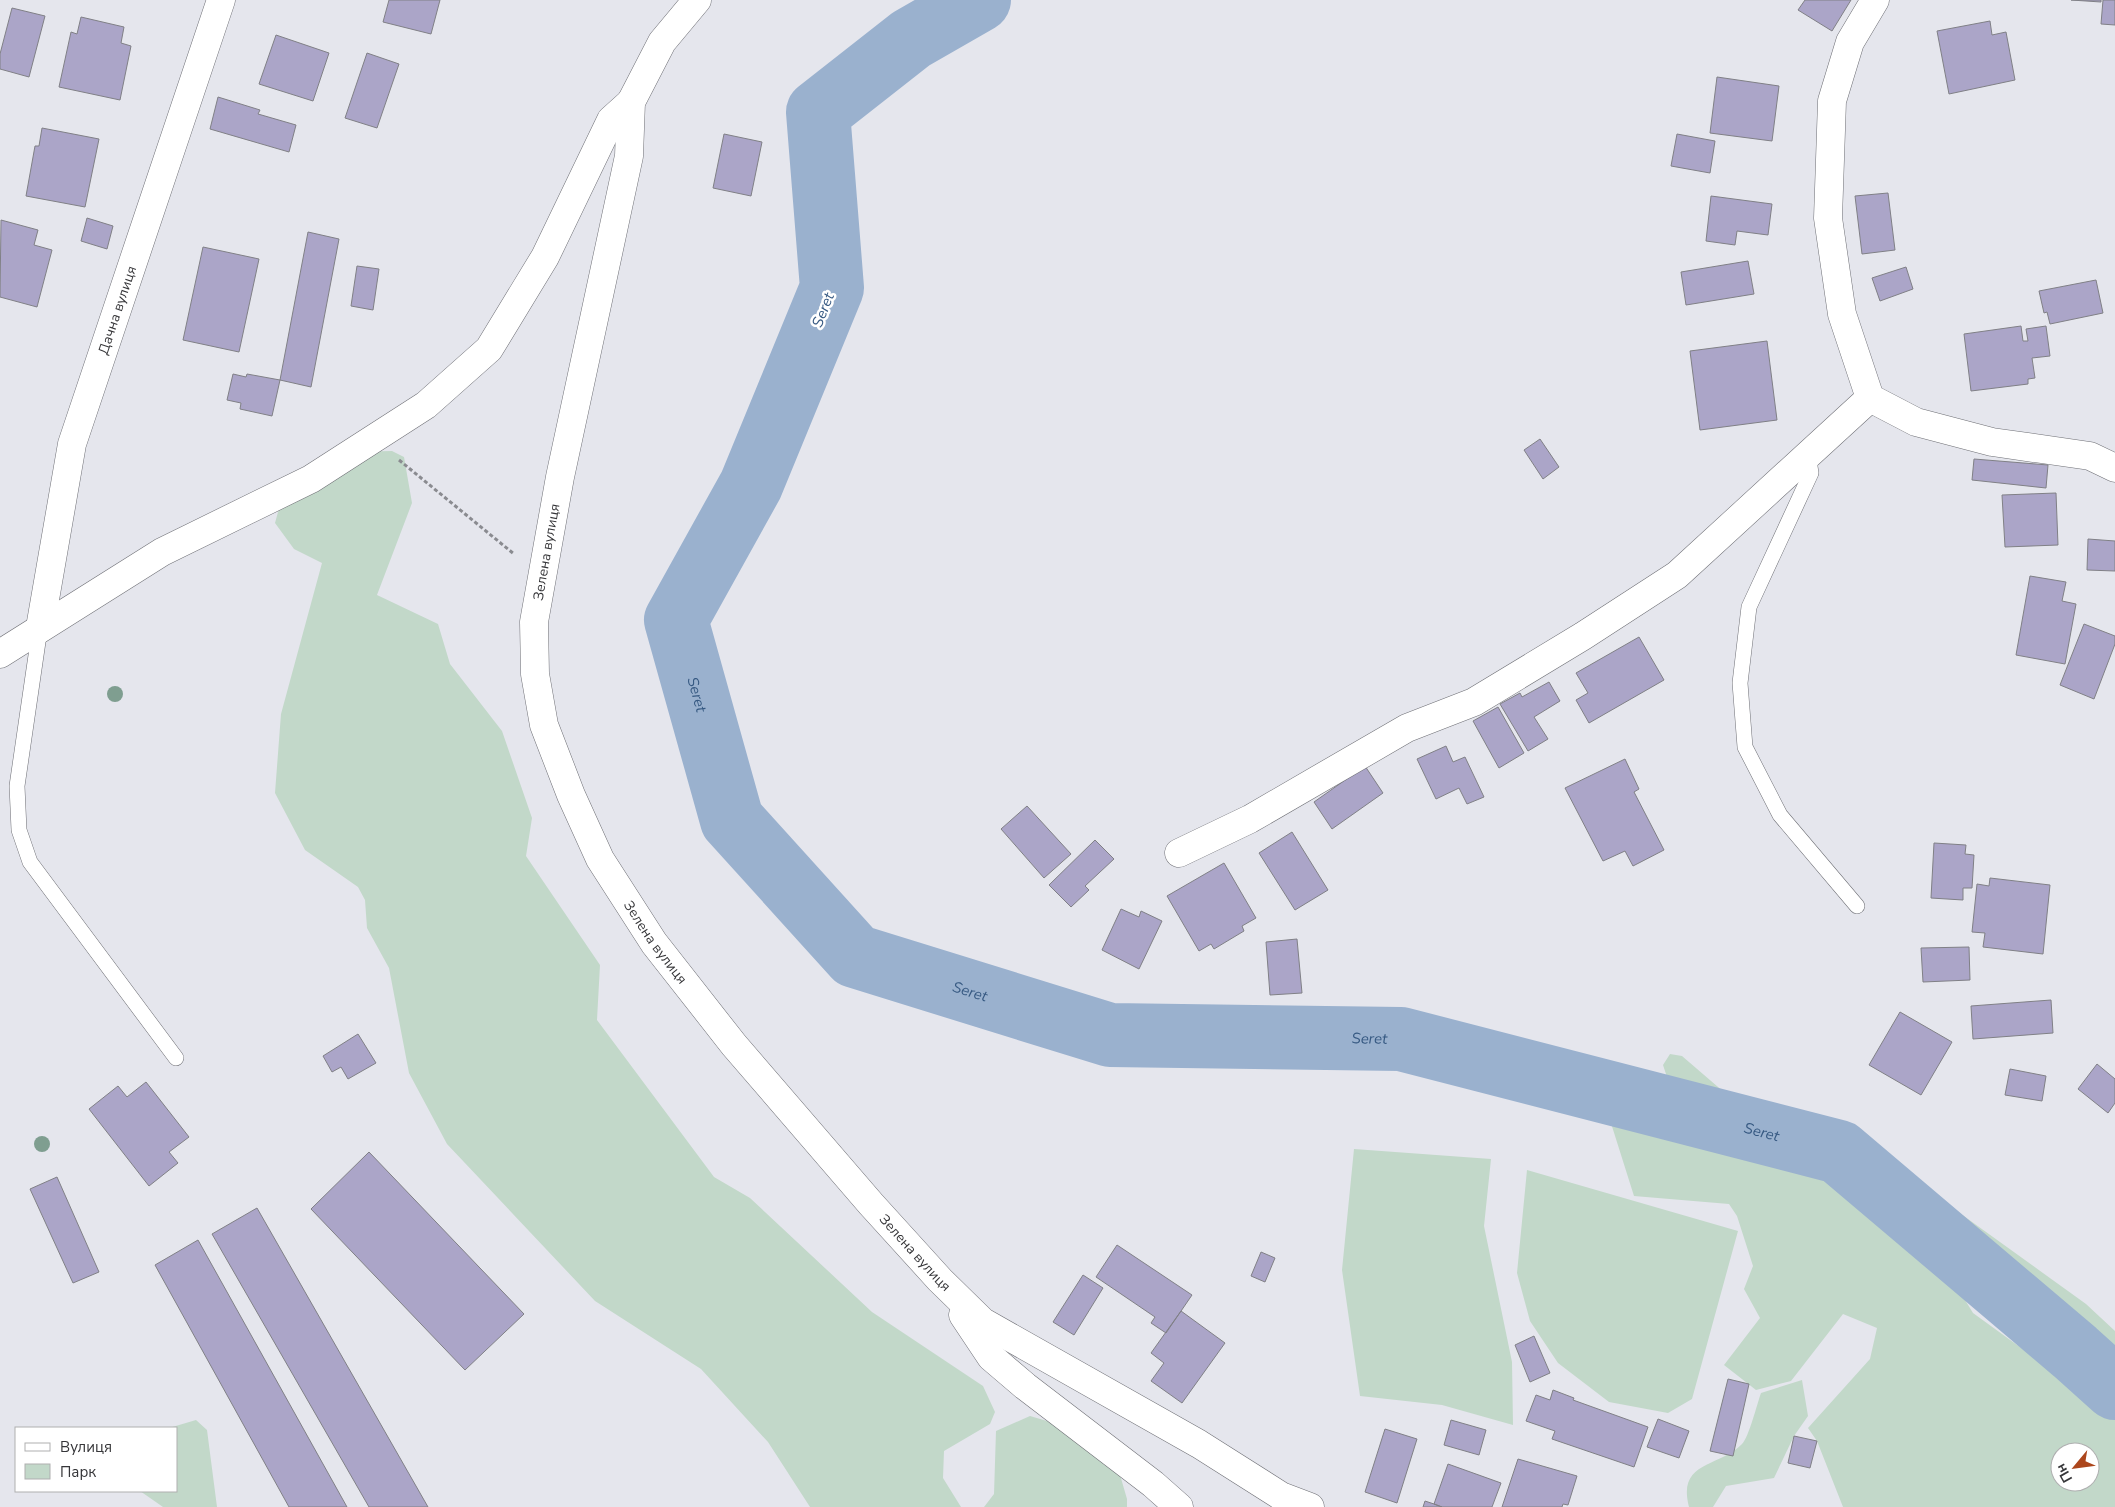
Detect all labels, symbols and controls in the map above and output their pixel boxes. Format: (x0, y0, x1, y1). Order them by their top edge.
street label: Дачна вулиця (94, 263, 141, 357)
water label: Seret (807, 289, 839, 330)
street label: Зелена вулиця (529, 502, 564, 602)
water label: Seret (682, 675, 712, 715)
street label: Зелена вулиця (619, 897, 692, 988)
water label: Seret (950, 977, 991, 1007)
water label: Seret (1351, 1028, 1388, 1049)
water label: Seret (1742, 1118, 1782, 1146)
street label: Зелена вулиця (875, 1210, 955, 1296)
legend (15, 1427, 178, 1492)
text: Вулиця (60, 1437, 112, 1457)
north arrow (2050, 1442, 2100, 1492)
text: Пн (2051, 1460, 2077, 1486)
text: Парк (60, 1462, 96, 1482)

